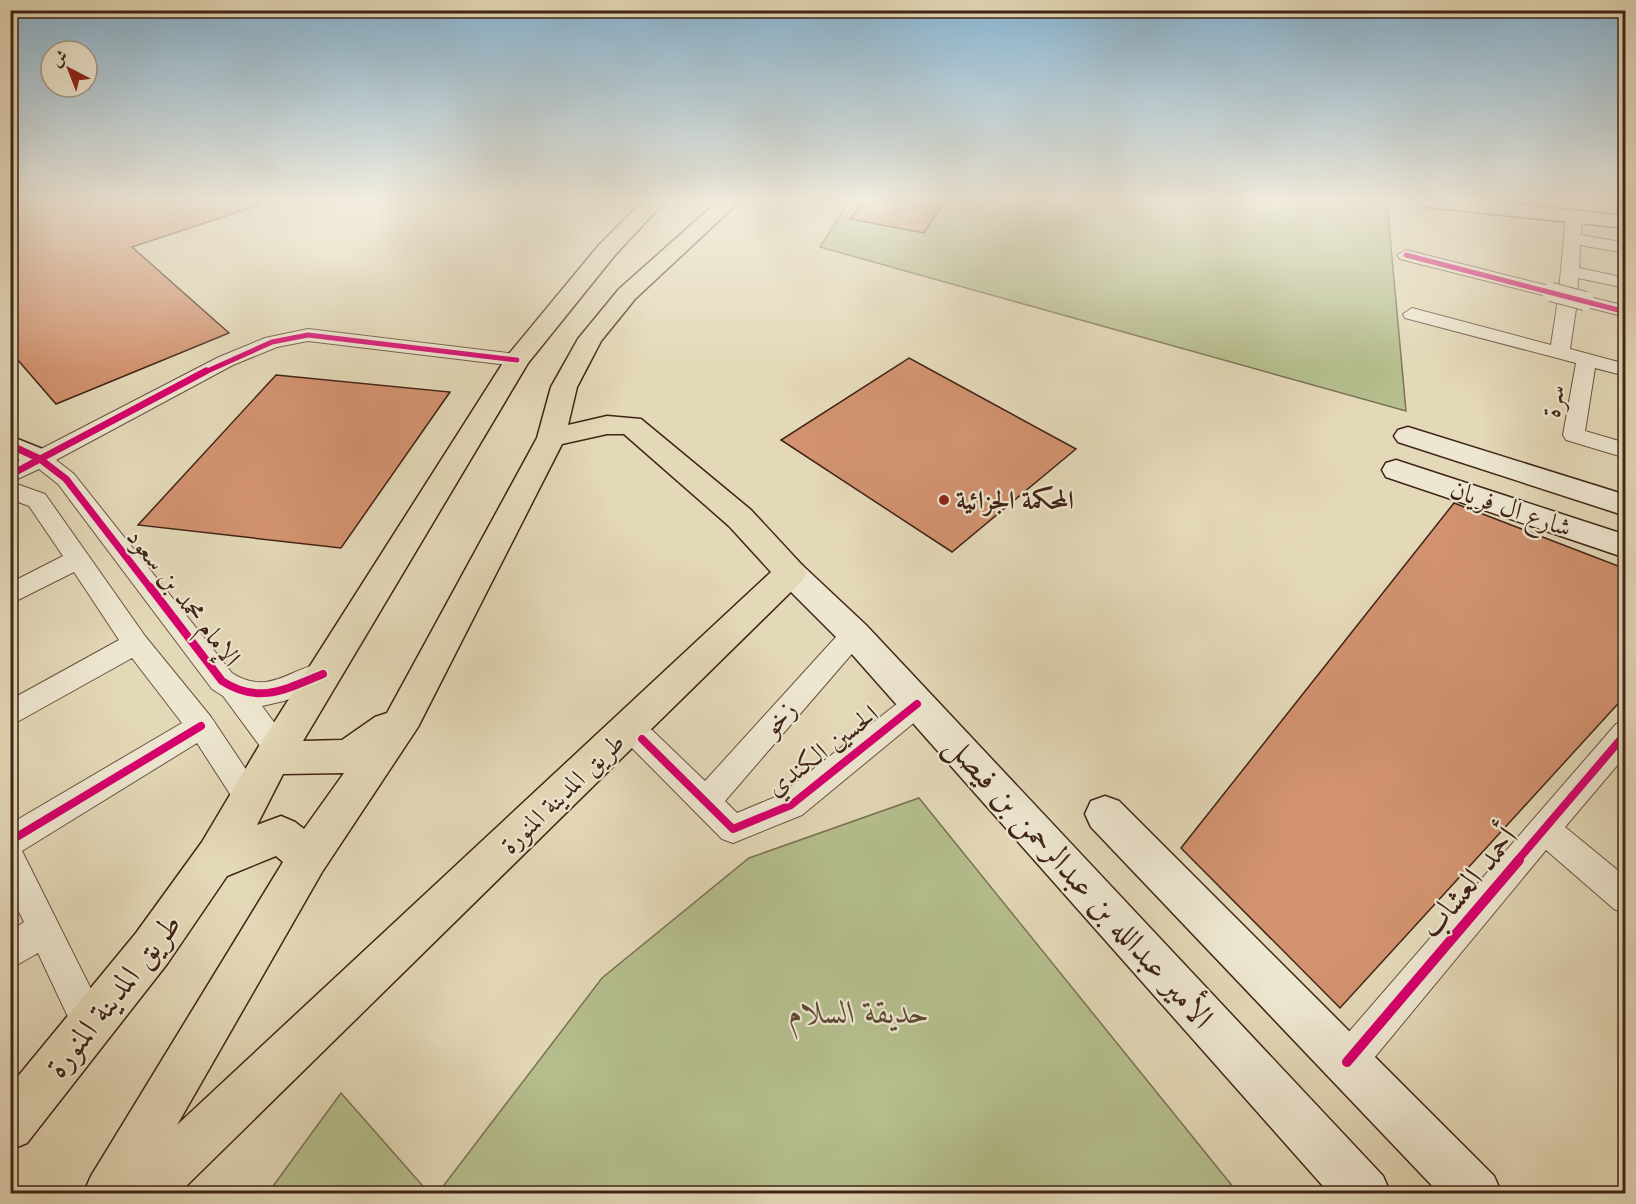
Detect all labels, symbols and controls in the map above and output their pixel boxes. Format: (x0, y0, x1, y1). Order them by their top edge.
north arrow (39, 39, 99, 99)
text: ش (46, 45, 73, 72)
street label: سرة (1534, 382, 1573, 420)
street label: شارع ال فريان (1444, 471, 1576, 549)
place label: المحكمة الجزائية (956, 483, 1074, 518)
marker: المحكمة الجزائية (937, 493, 951, 507)
street label: الإمام محمد بن سعود (115, 521, 249, 677)
street label: زخو (752, 693, 805, 746)
street label: الحسين الكندي (759, 697, 887, 807)
street label: الأمير عبدالله بن عبدالرحمن بن فيصل (935, 724, 1224, 1038)
street label: طريق المدينة المنورة (492, 725, 632, 862)
street label: أحمد العشاب (1408, 816, 1529, 948)
street label: طريق المدينة المنورة (36, 904, 192, 1087)
park label: حديقة السلام (788, 991, 930, 1040)

